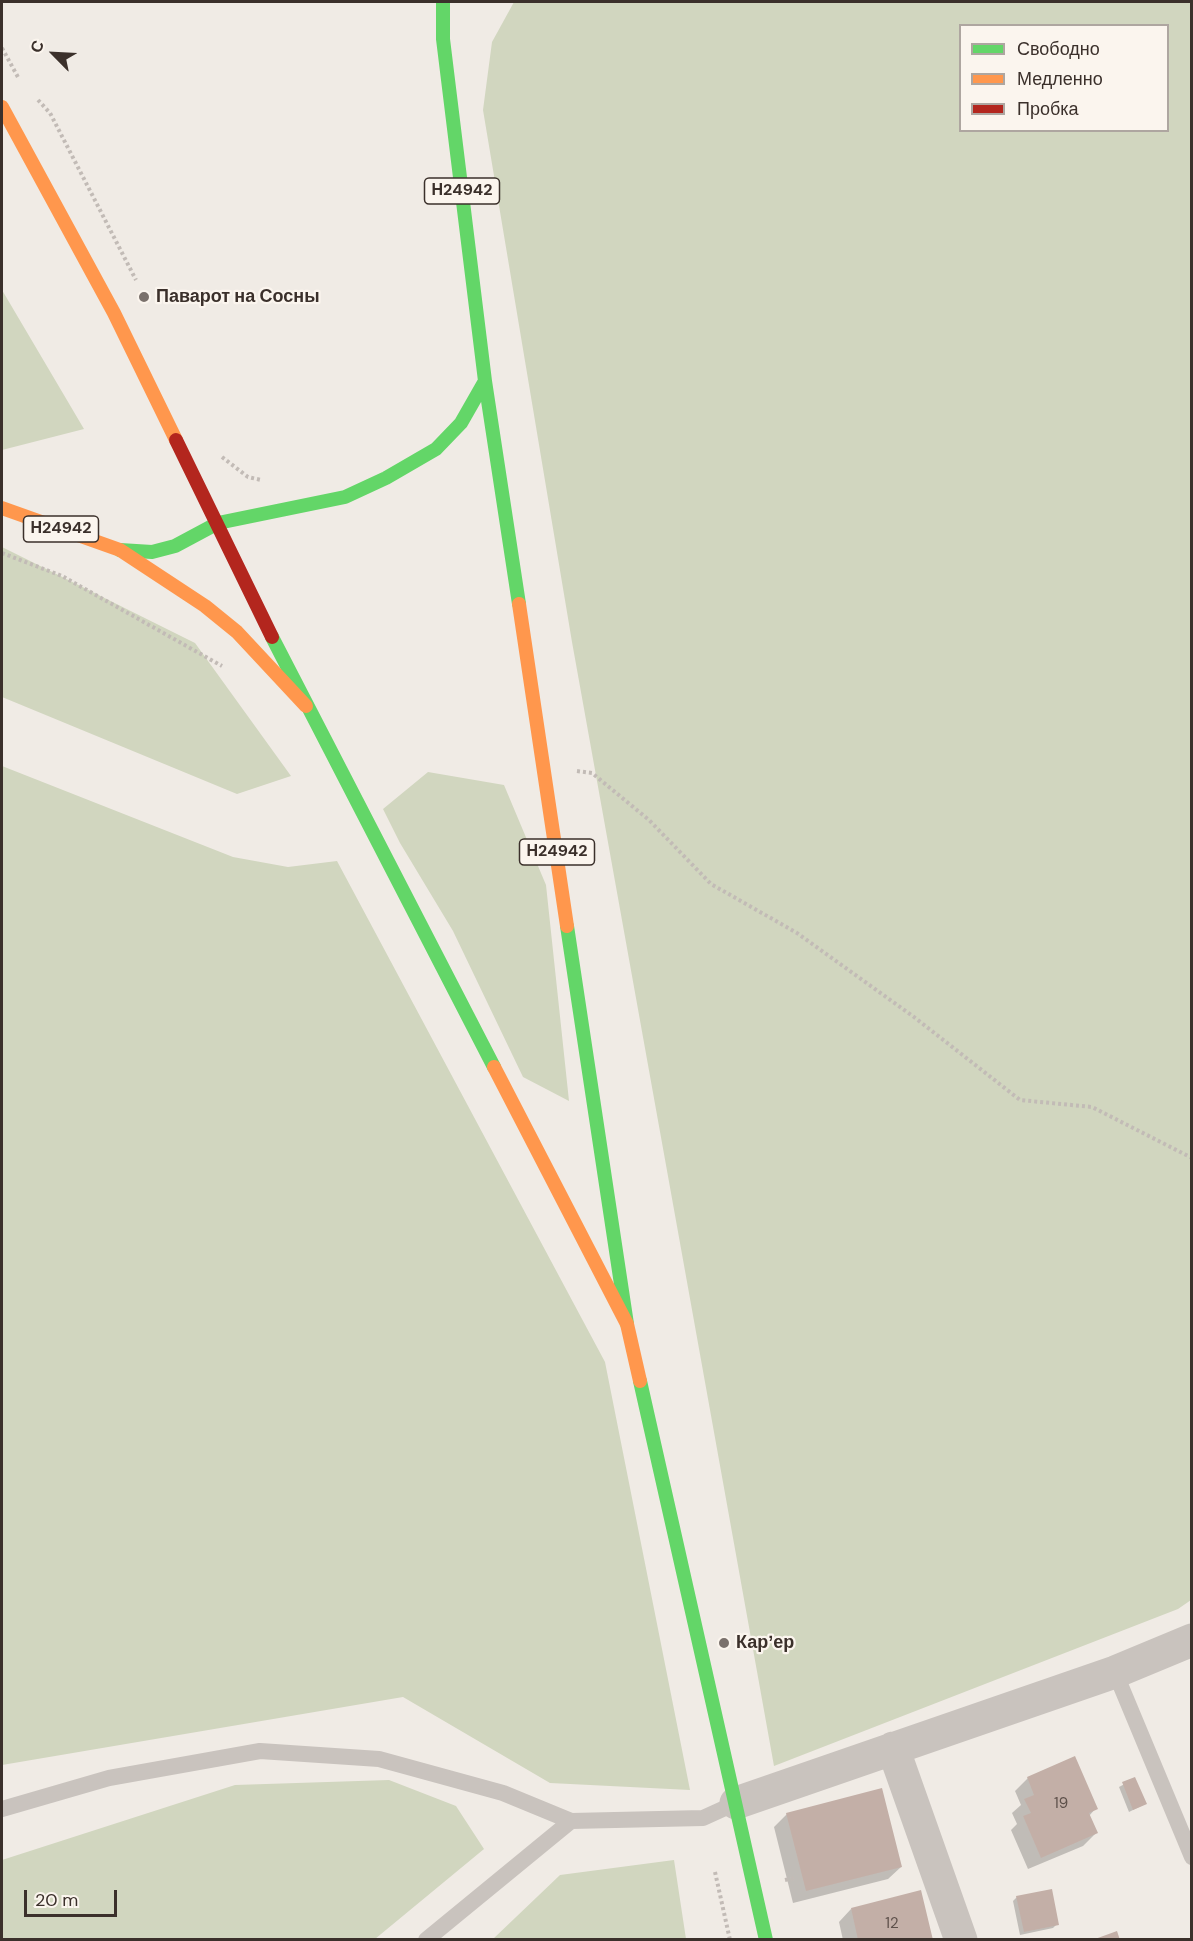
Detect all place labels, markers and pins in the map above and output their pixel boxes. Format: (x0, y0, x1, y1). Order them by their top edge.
place label: Паварот на Сосны (156, 286, 319, 308)
marker: Паварот на Сосны (137, 290, 151, 304)
place label: Карʼер (736, 1632, 794, 1654)
marker: Карʼер (717, 1636, 731, 1650)

